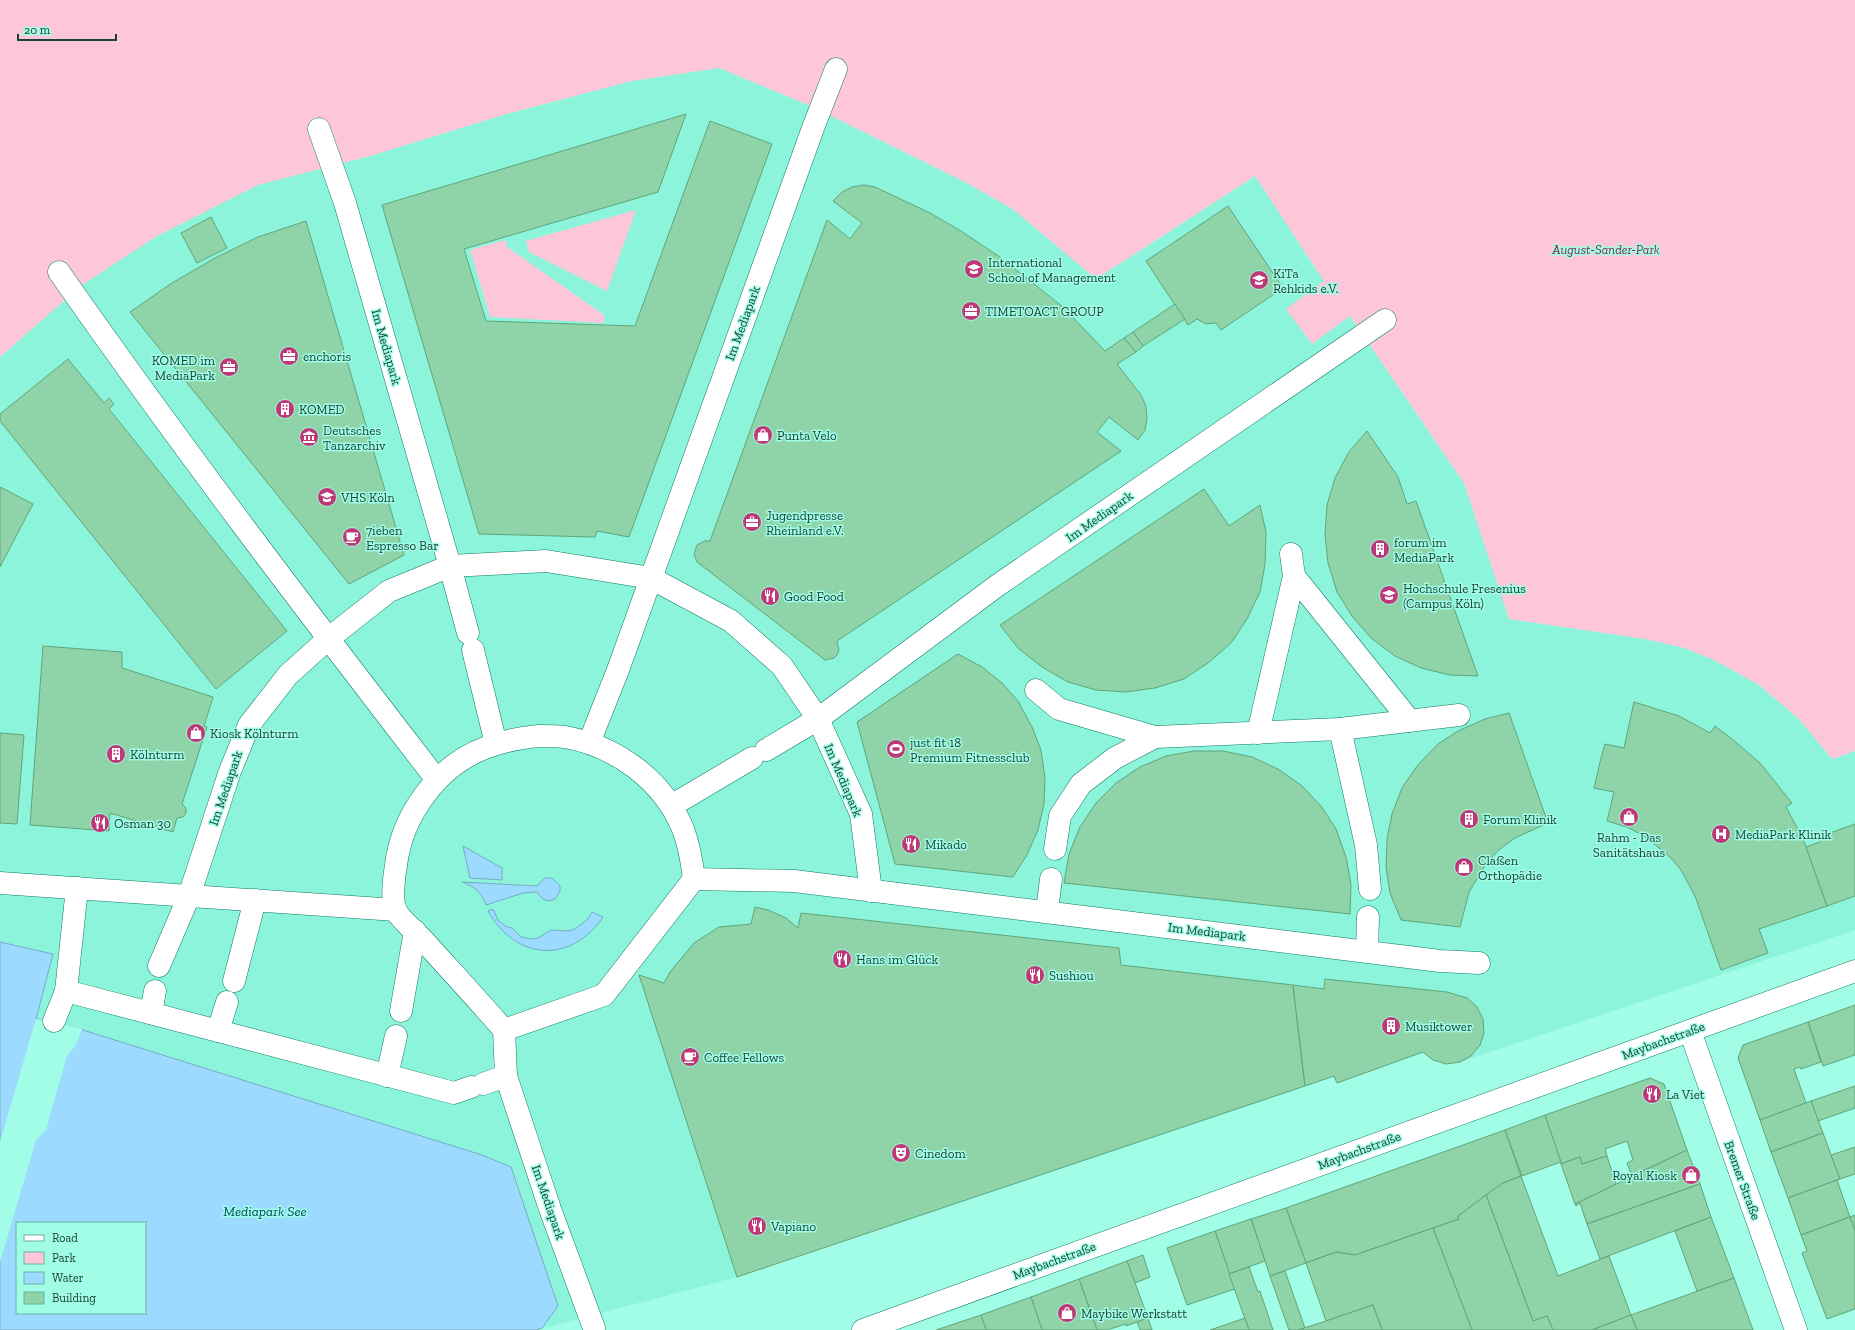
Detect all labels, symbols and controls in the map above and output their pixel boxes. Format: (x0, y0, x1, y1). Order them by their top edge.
scale bar (18, 16, 116, 42)
text: 20 m (24, 23, 51, 37)
park label: August-Sander-Park (1551, 242, 1660, 257)
place label: International School of Management (988, 255, 1116, 285)
school or university icon: International School of Management (963, 258, 985, 280)
place label: KiTa Rehkids e.V. (1273, 266, 1338, 296)
school or university icon: KiTa Rehkids e.V. (1248, 269, 1270, 291)
street label: Im Mediapark (722, 284, 763, 363)
office icon: TIMETOACT GROUP (960, 300, 982, 322)
place label: TIMETOACT GROUP (985, 304, 1104, 319)
street label: Im Mediapark (369, 307, 405, 387)
office icon: enchoris (278, 345, 300, 367)
place label: enchoris (303, 349, 352, 364)
place label: KOMED im MediaPark (152, 353, 216, 383)
office icon: KOMED im MediaPark (218, 356, 240, 378)
building icon: KOMED (274, 398, 296, 420)
place label: KOMED (299, 402, 345, 417)
place label: Deutsches Tanzarchiv (323, 423, 386, 453)
shop icon: Punta Velo (752, 424, 774, 446)
museum icon: Deutsches Tanzarchiv (298, 426, 320, 448)
place label: Punta Velo (777, 428, 837, 443)
school or university icon: VHS Köln (316, 486, 338, 508)
street label: Im Mediapark (1063, 488, 1136, 545)
place label: VHS Köln (340, 490, 395, 505)
place label: Jugendpresse Rheinland e.V. (766, 508, 844, 538)
office icon: Jugendpresse Rheinland e.V. (741, 511, 763, 533)
place label: 7ieben Espresso Bar (366, 523, 439, 553)
cafe icon: 7ieben Espresso Bar (341, 526, 363, 548)
place label: forum im MediaPark (1394, 535, 1454, 565)
building icon: forum im MediaPark (1369, 538, 1391, 560)
place label: Hochschule Fresenius (Campus Köln) (1403, 581, 1526, 611)
school or university icon: Hochschule Fresenius (Campus Köln) (1378, 584, 1400, 606)
restaurant icon: Good Food (759, 585, 781, 607)
place label: Good Food (784, 589, 844, 604)
shop icon: Kiosk Kölnturm (185, 722, 207, 744)
place label: Kiosk Kölnturm (210, 726, 299, 741)
place label: just fit 18 Premium Fitnessclub (909, 735, 1030, 765)
sports icon: just fit 18 Premium Fitnessclub (885, 738, 907, 760)
street label: Im Mediapark (821, 741, 866, 819)
building icon: Kölnturm (105, 743, 127, 765)
place label: Kölnturm (130, 747, 185, 762)
street label: Im Mediapark (206, 748, 245, 828)
shop icon: Rahm - Das Sanitätshaus (1618, 806, 1640, 828)
building icon: Forum Klinik (1458, 808, 1480, 830)
restaurant icon: Osman 30 (89, 812, 111, 834)
place label: Forum Klinik (1483, 812, 1557, 827)
place label: Osman 30 (114, 816, 171, 831)
hospital icon: MediaPark Klinik (1710, 823, 1732, 845)
place label: MediaPark Klinik (1735, 827, 1832, 842)
place label: Rahm - Das Sanitätshaus (1593, 830, 1666, 860)
restaurant icon: Mikado (900, 833, 922, 855)
place label: Mikado (925, 837, 967, 852)
place label: Claßen Orthopädie (1478, 853, 1542, 883)
shop icon: Claßen Orthopädie (1453, 856, 1475, 878)
street label: Im Mediapark (1167, 919, 1247, 944)
restaurant icon: Hans im Glück (831, 948, 853, 970)
place label: Hans im Glück (856, 952, 939, 967)
restaurant icon: Sushiou (1024, 964, 1046, 986)
place label: Sushiou (1049, 968, 1095, 983)
building icon: Musiktower (1380, 1015, 1402, 1037)
street label: Maybachstraße (1620, 1018, 1707, 1062)
place label: Musiktower (1405, 1019, 1472, 1034)
cafe icon: Coffee Fellows (679, 1046, 701, 1068)
place label: Coffee Fellows (704, 1050, 785, 1065)
restaurant icon: La Viet (1641, 1083, 1663, 1105)
place label: La Viet (1666, 1087, 1705, 1102)
street label: Maybachstraße (1316, 1128, 1403, 1172)
street label: Bremer Straße (1721, 1139, 1764, 1222)
theatre icon: Cinedom (890, 1142, 912, 1164)
place label: Cinedom (915, 1146, 966, 1161)
street label: Im Mediapark (529, 1163, 568, 1242)
shop icon: Royal Kiosk (1680, 1164, 1702, 1186)
place label: Royal Kiosk (1612, 1168, 1677, 1183)
water label: Mediapark See (223, 1203, 307, 1220)
restaurant icon: Vapiano (746, 1215, 768, 1237)
place label: Vapiano (770, 1219, 816, 1234)
legend (16, 1222, 146, 1314)
text: Road (52, 1231, 78, 1245)
street label: Maybachstraße (1011, 1238, 1098, 1282)
text: Park (52, 1251, 77, 1265)
text: Water (52, 1271, 84, 1285)
text: Building (52, 1291, 96, 1305)
shop icon: Maybike Werkstatt (1056, 1302, 1078, 1324)
place label: Maybike Werkstatt (1081, 1306, 1187, 1321)

